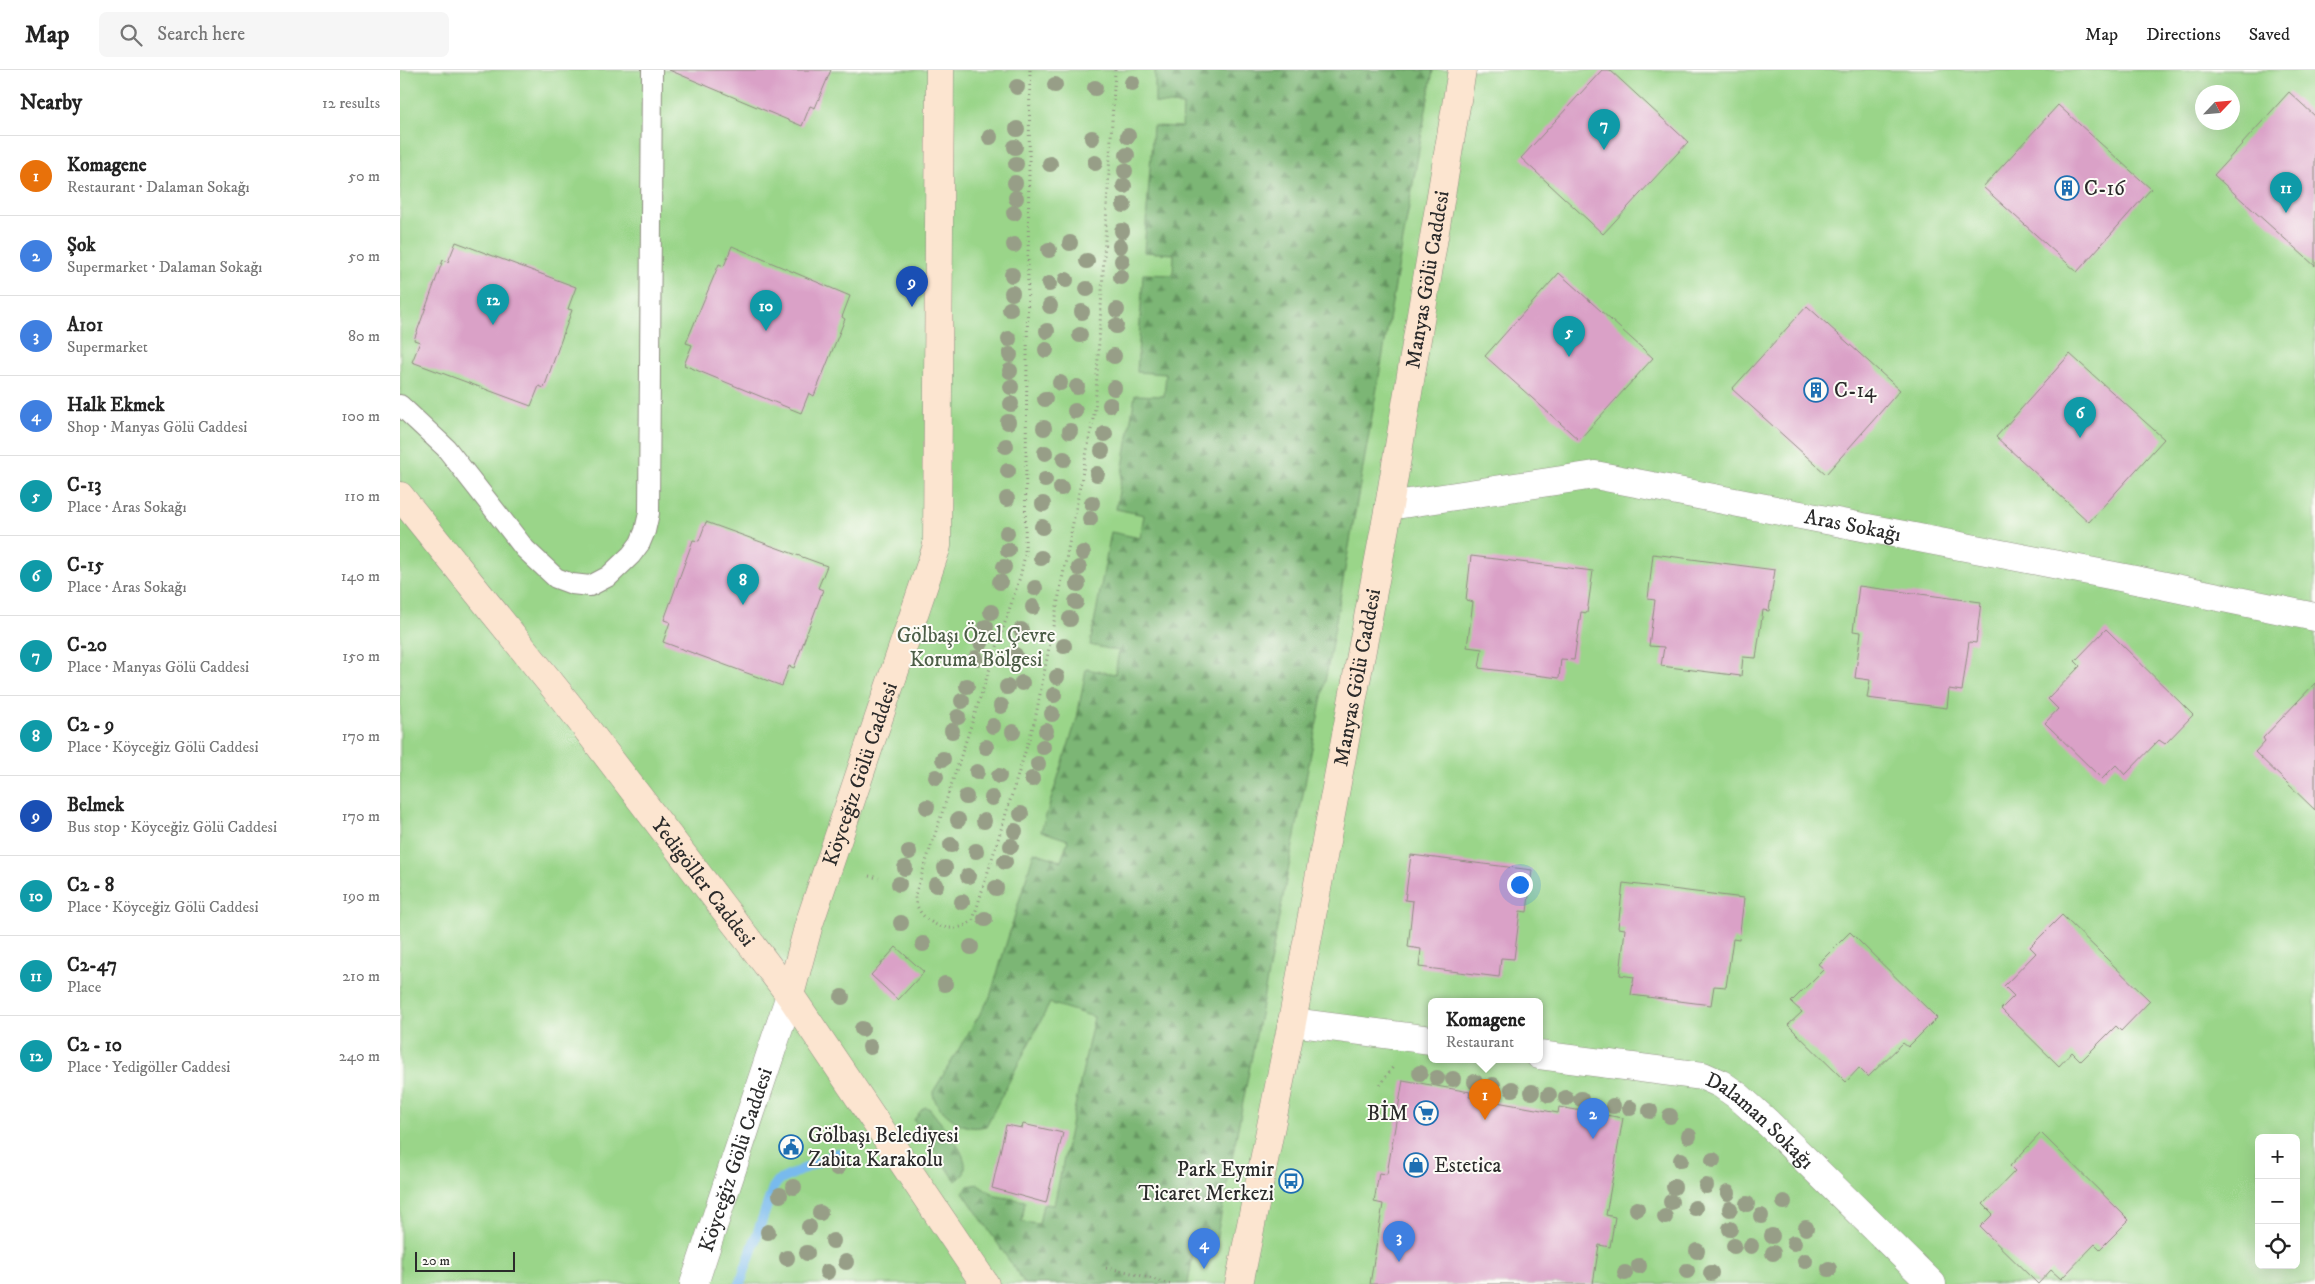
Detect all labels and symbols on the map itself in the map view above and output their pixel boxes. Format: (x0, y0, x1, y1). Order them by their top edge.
north arrow (2195, 85, 2240, 130)
pin: 7 (1588, 109, 1620, 150)
pin: 11 (2270, 172, 2302, 213)
building icon: C-16 (2054, 175, 2080, 201)
place label: C-16 (2084, 176, 2126, 202)
street label: Manyas Gölü Caddesi (1400, 189, 1456, 371)
pin: 9 (896, 266, 928, 307)
pin: 12 (477, 284, 509, 325)
pin: 10 (750, 290, 782, 331)
pin: 5 (1553, 316, 1585, 357)
building icon: C-14 (1803, 377, 1829, 403)
place label: C-14 (1834, 378, 1877, 404)
pin: 6 (2064, 397, 2096, 438)
street label: Aras Sokağı (1802, 504, 1903, 548)
pin: 8 (727, 564, 759, 605)
street label: Manyas Gölü Caddesi (1328, 587, 1387, 768)
park label: Gölbaşı Özel Çevre Koruma Bölgesi (897, 622, 1056, 673)
street label: Köyceğiz Gölü Caddesi (818, 679, 904, 869)
street label: Yedigöller Caddesi (645, 813, 760, 952)
your location (1507, 872, 1533, 898)
street label: Köyceğiz Gölü Caddesi (694, 1065, 779, 1255)
street label: Dalaman Sokağı (1701, 1067, 1819, 1175)
pin: 1 (1469, 1079, 1501, 1120)
pin: 2 (1577, 1098, 1609, 1139)
place label: BİM (1367, 1100, 1408, 1127)
supermarket icon: BİM (1413, 1100, 1439, 1126)
place label: Gölbaşı Belediyesi Zabita Karakolu (808, 1123, 959, 1173)
public building icon: Gölbaşı Belediyesi Zabita Karakolu (778, 1134, 804, 1160)
shop icon: Estetica (1403, 1152, 1429, 1178)
place label: Estetica (1434, 1153, 1501, 1179)
place label: Park Eymir Ticaret Merkezi (1138, 1157, 1274, 1207)
bus stop icon: Park Eymir Ticaret Merkezi (1278, 1168, 1304, 1194)
pin: 3 (1383, 1221, 1415, 1262)
pin: 4 (1188, 1228, 1220, 1269)
scale bar (415, 1249, 515, 1272)

